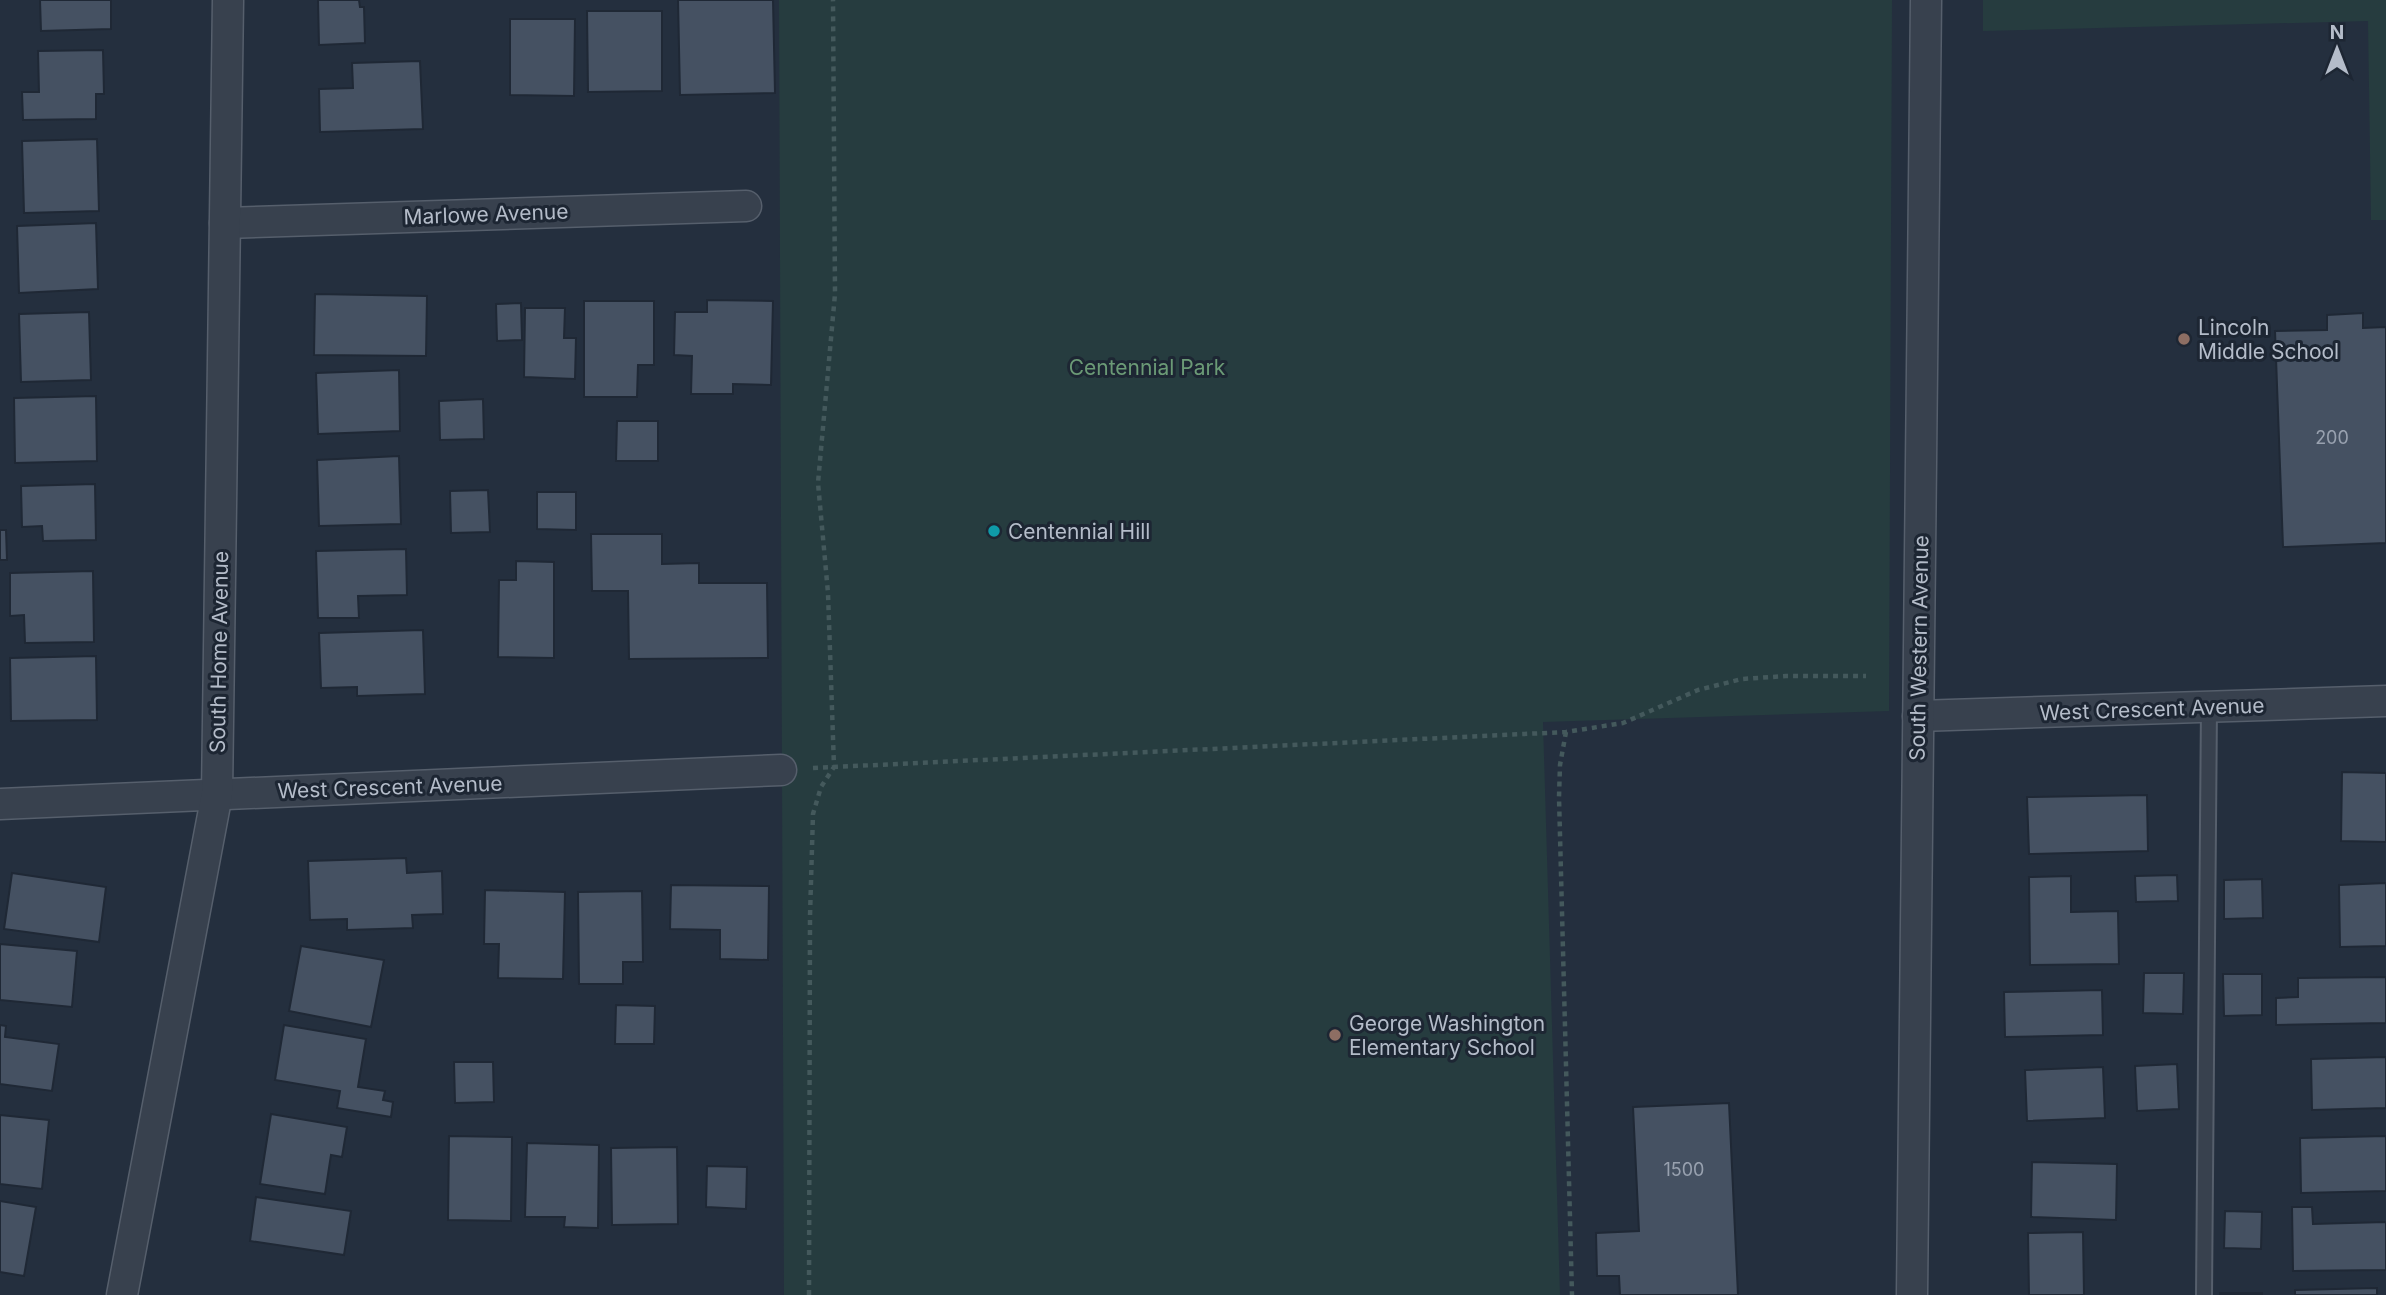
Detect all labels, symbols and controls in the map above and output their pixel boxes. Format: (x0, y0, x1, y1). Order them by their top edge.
north arrow (2302, 14, 2372, 84)
text: N (2330, 21, 2344, 44)
street label: Marlowe Avenue (403, 199, 569, 229)
place label: Lincoln Middle School (2198, 315, 2339, 364)
marker: Lincoln Middle School (2176, 331, 2192, 347)
park label: Centennial Park (1069, 355, 1226, 380)
house number: 200 (2315, 427, 2349, 448)
place label: Centennial Hill (1008, 519, 1150, 544)
marker: Centennial Hill (986, 523, 1002, 539)
street label: South Western Avenue (1905, 535, 1933, 761)
street label: South Home Avenue (205, 551, 233, 753)
street label: West Crescent Avenue (2039, 693, 2265, 725)
street label: West Crescent Avenue (277, 771, 503, 803)
place label: George Washington Elementary School (1349, 1011, 1545, 1060)
marker: George Washington Elementary School (1327, 1027, 1343, 1043)
house number: 1500 (1664, 1159, 1704, 1180)

